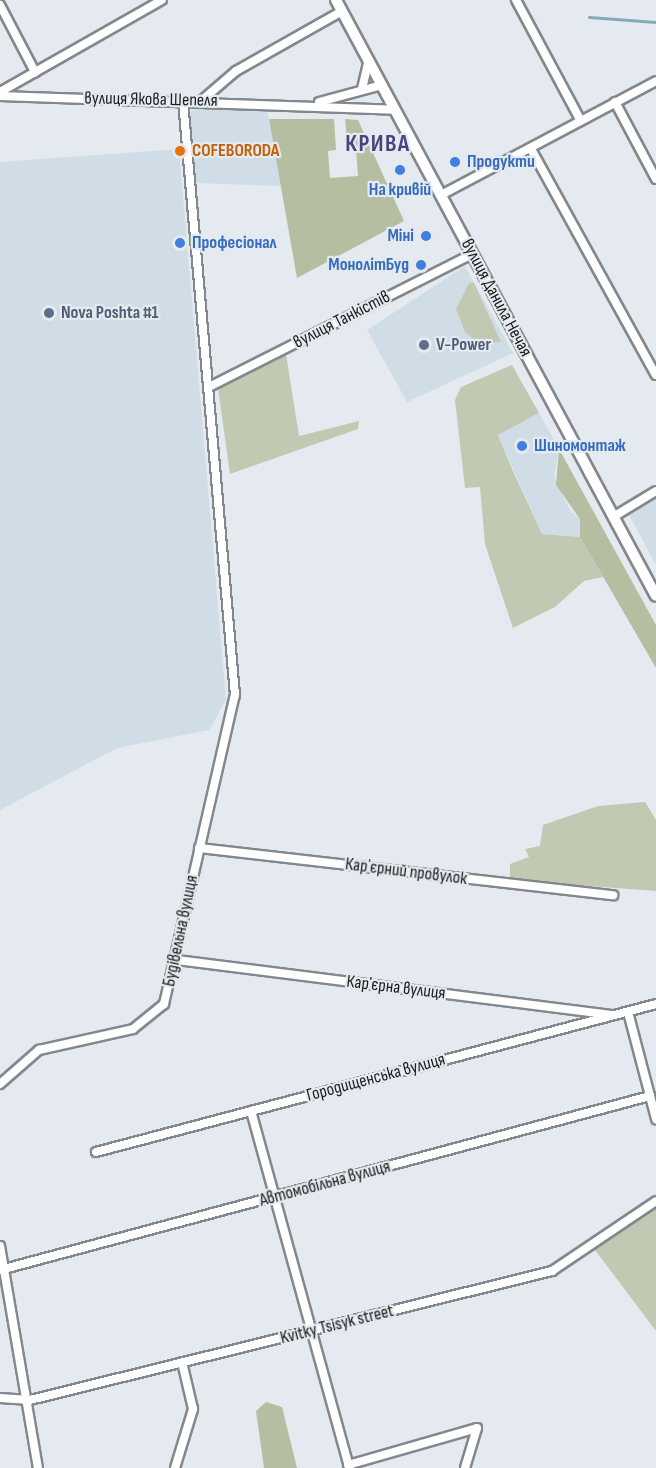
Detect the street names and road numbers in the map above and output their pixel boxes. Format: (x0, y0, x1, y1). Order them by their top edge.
street label: вулиця Якова Шепеля (84, 88, 218, 112)
street label: вулиця Данила Нечая (456, 235, 536, 361)
street label: вулиця Танкістів (290, 286, 394, 354)
street label: Карʼєрний провулок (344, 854, 468, 890)
street label: Будівельна вулиця (159, 873, 203, 989)
street label: Карʼєрна вулиця (345, 971, 447, 1005)
street label: Городищенська вулиця (304, 1049, 448, 1107)
street label: Автомобільна вулиця (257, 1156, 393, 1212)
street label: Kvitky Tsisyk street (278, 1300, 396, 1350)

